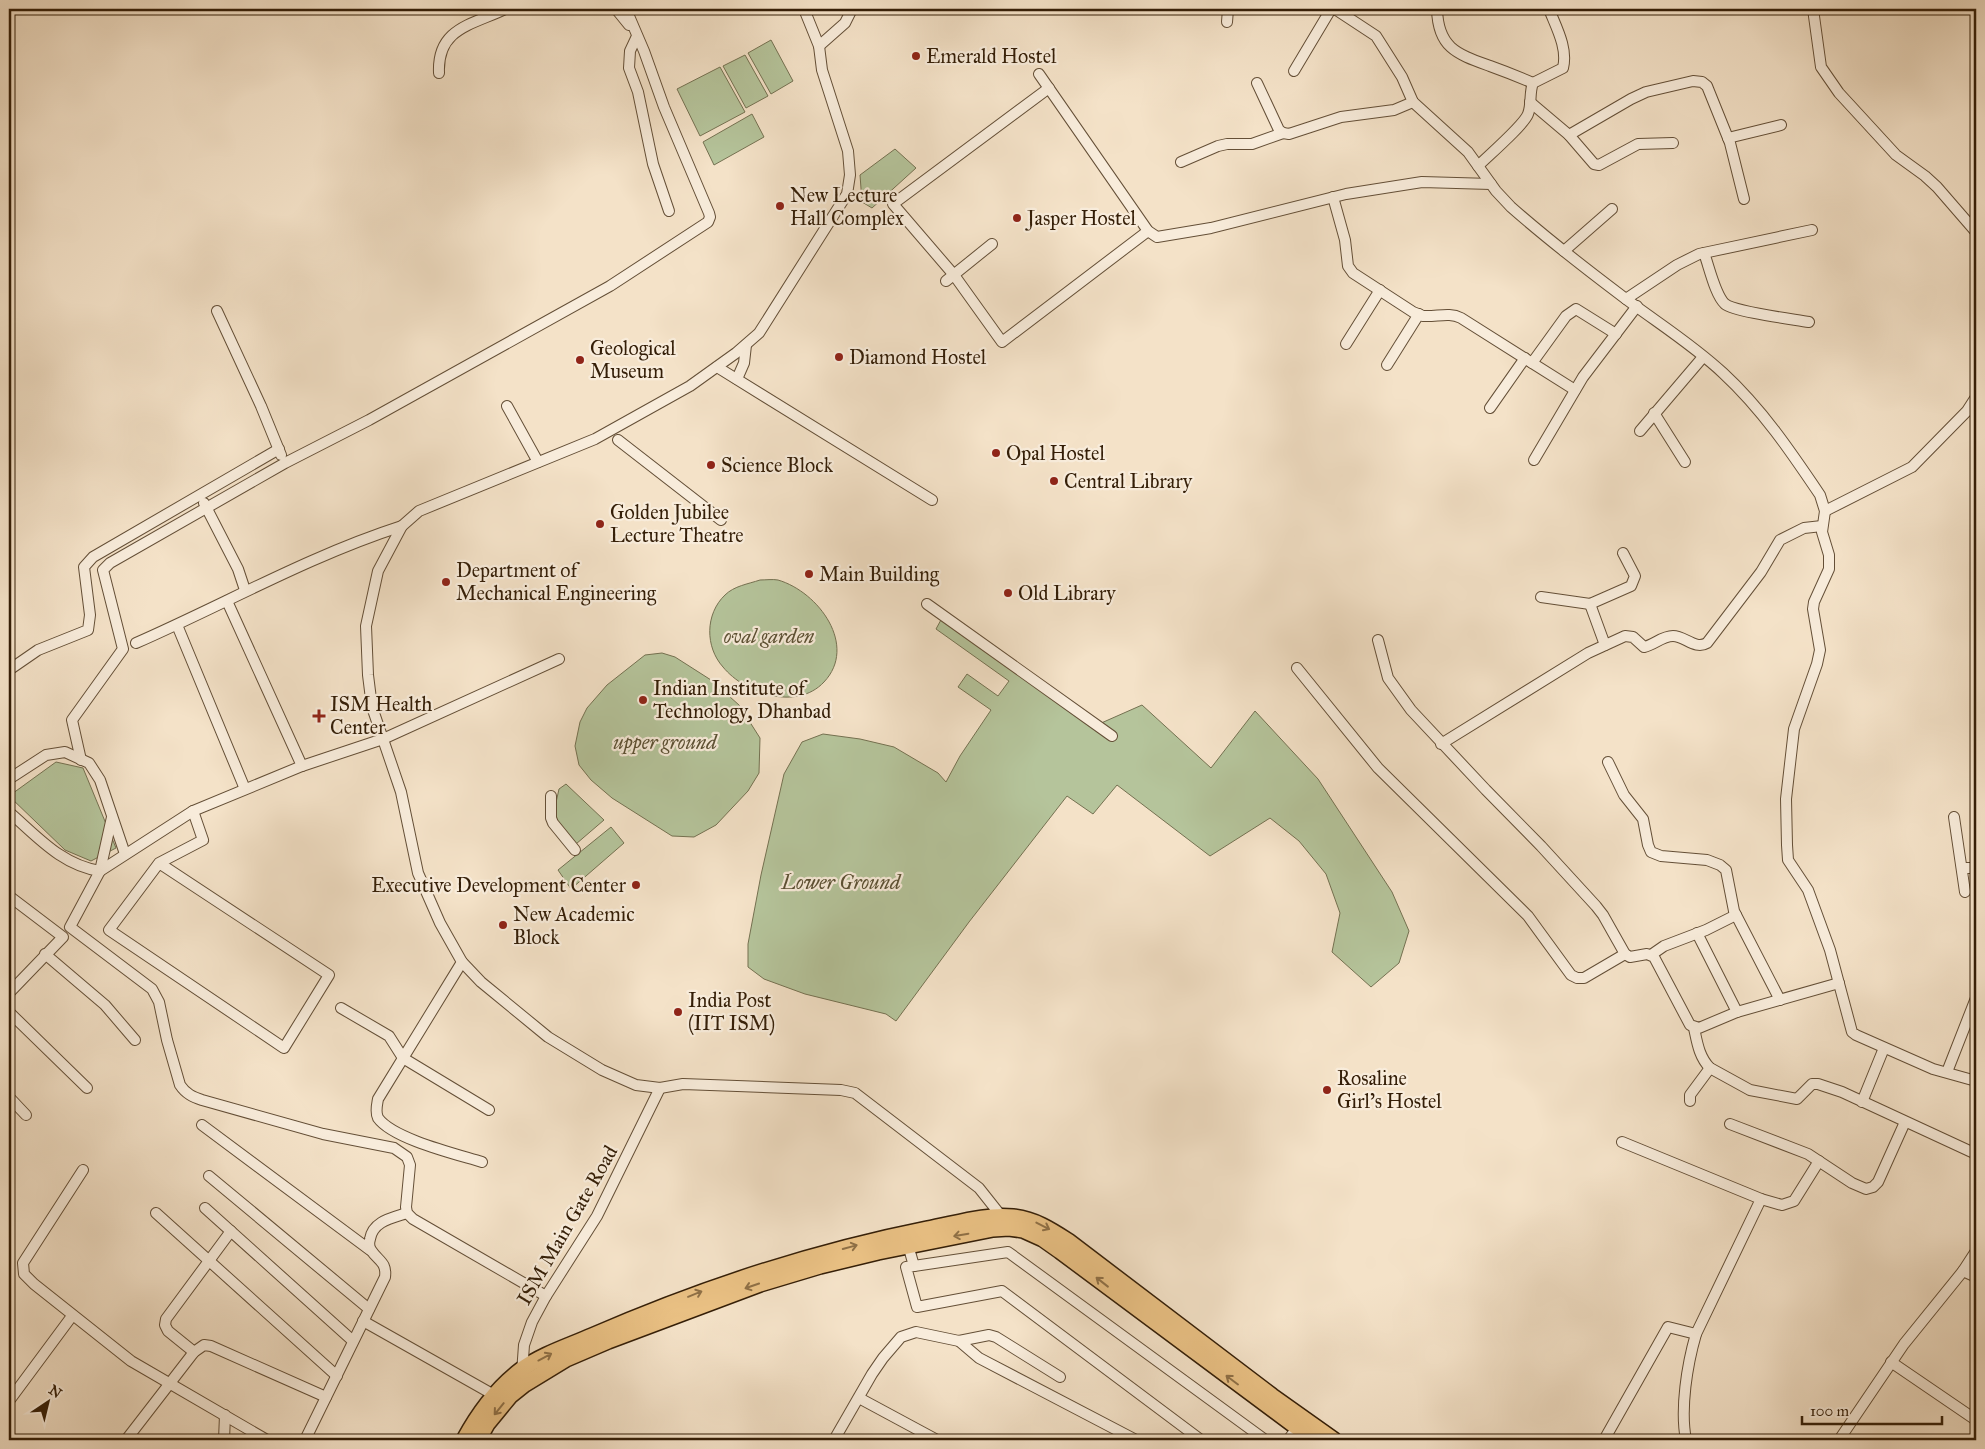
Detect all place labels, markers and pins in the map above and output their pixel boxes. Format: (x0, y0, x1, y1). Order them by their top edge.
place label: Emerald Hostel (926, 44, 1057, 68)
marker: Emerald Hostel (910, 50, 922, 62)
place label: New Lecture Hall Complex (790, 183, 904, 230)
marker: New Lecture Hall Complex (774, 200, 786, 212)
place label: Jasper Hostel (1025, 206, 1136, 231)
marker: Jasper Hostel (1011, 212, 1023, 224)
place label: Geological Museum (590, 336, 676, 383)
place label: Diamond Hostel (849, 345, 987, 369)
marker: Diamond Hostel (833, 351, 845, 363)
marker: Geological Museum (574, 354, 586, 366)
place label: Opal Hostel (1006, 441, 1105, 465)
marker: Opal Hostel (990, 447, 1002, 459)
place label: Science Block (721, 453, 834, 477)
marker: Science Block (705, 459, 717, 471)
place label: Central Library (1064, 469, 1193, 493)
marker: Central Library (1048, 475, 1060, 487)
place label: Golden Jubilee Lecture Theatre (610, 500, 744, 547)
marker: Golden Jubilee Lecture Theatre (594, 518, 606, 530)
place label: Department of Mechanical Engineering (456, 558, 657, 606)
place label: Main Building (819, 562, 940, 587)
marker: Main Building (803, 568, 815, 580)
marker: Department of Mechanical Engineering (440, 576, 452, 588)
place label: Old Library (1018, 581, 1116, 605)
marker: Old Library (1002, 587, 1014, 599)
place label: Indian Institute of Technology, Dhanbad (653, 676, 831, 724)
place label: ISM Health Center (330, 692, 432, 739)
marker: Indian Institute of Technology, Dhanbad (637, 694, 649, 706)
marker: ISM Health Center (312, 709, 326, 723)
place label: Executive Development Center (371, 873, 627, 897)
marker: Executive Development Center (630, 879, 642, 891)
place label: New Academic Block (513, 902, 635, 949)
marker: New Academic Block (497, 919, 509, 931)
place label: India Post (IIT ISM) (688, 988, 775, 1036)
marker: India Post (IIT ISM) (672, 1006, 684, 1018)
place label: Rosaline Girl's Hostel (1337, 1066, 1442, 1113)
marker: Rosaline Girl's Hostel (1321, 1084, 1333, 1096)

